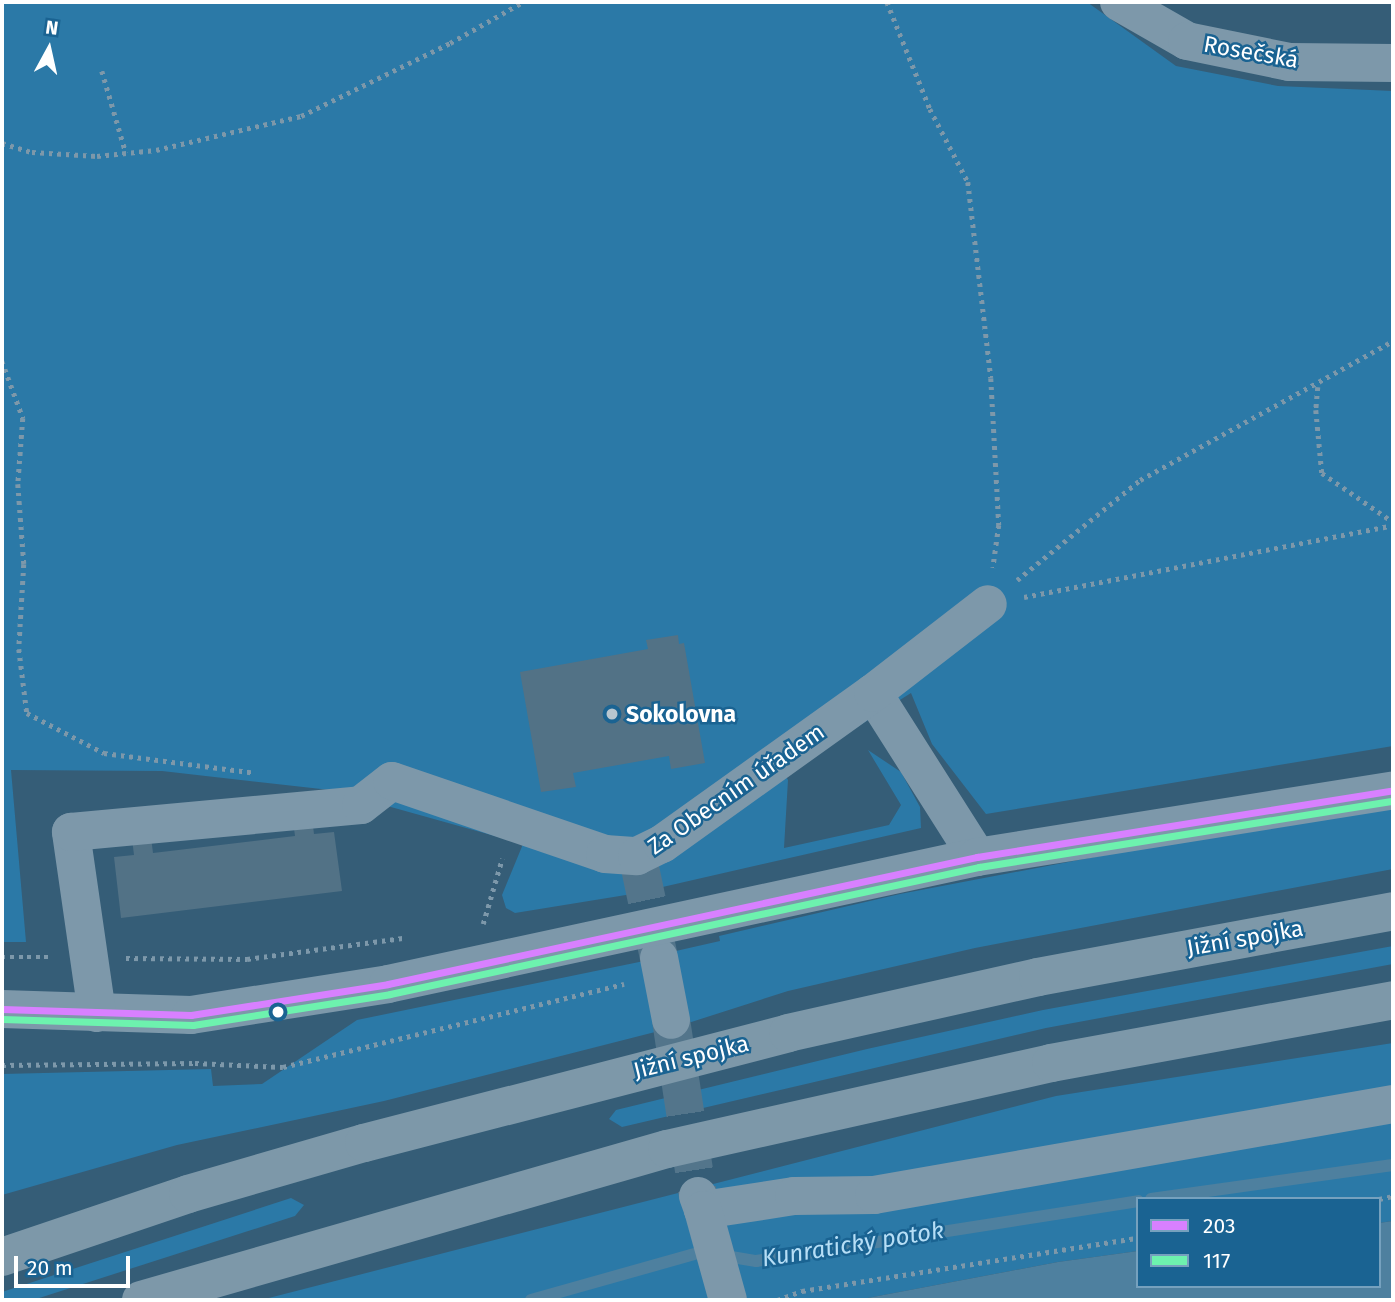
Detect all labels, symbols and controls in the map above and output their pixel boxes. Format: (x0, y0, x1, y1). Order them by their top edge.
north arrow (14, 14, 84, 84)
text: N (44, 15, 60, 40)
street label: Rosečská (1201, 30, 1301, 74)
place label: Sokolovna (626, 700, 736, 728)
marker: Sokolovna (604, 706, 620, 722)
street label: Za Obecním úřadem (642, 718, 830, 860)
street label: Jižní spojka (1185, 914, 1305, 962)
unlabelled marker (271, 1005, 285, 1019)
street label: Jižní spojka (630, 1029, 752, 1085)
legend (1136, 1197, 1381, 1288)
text: 203 (1203, 1213, 1235, 1239)
water label: Kunratický potok (760, 1216, 946, 1274)
scale bar (18, 1242, 133, 1286)
text: 117 (1203, 1248, 1230, 1274)
text: 20 m (27, 1255, 73, 1281)

